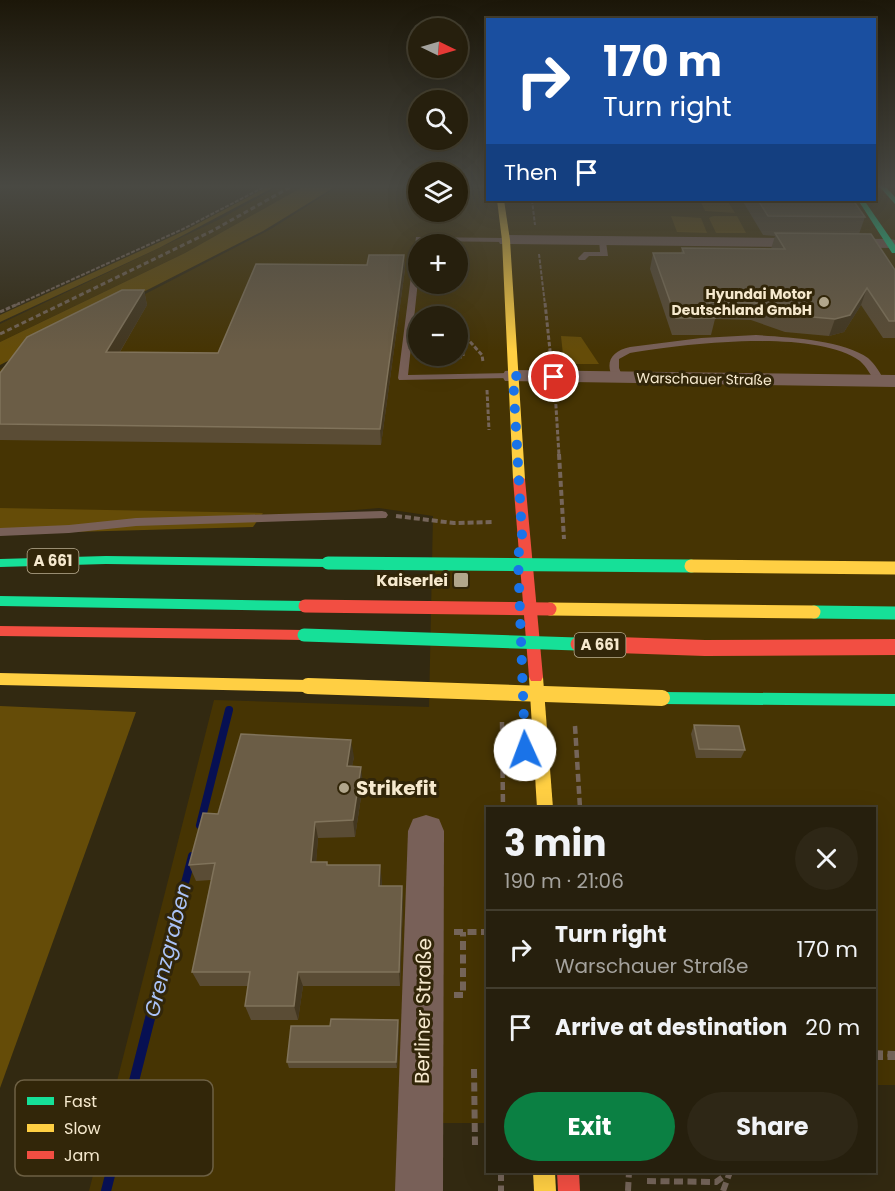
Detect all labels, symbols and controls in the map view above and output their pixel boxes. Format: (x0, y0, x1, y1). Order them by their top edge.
north arrow (408, 18, 468, 78)
map controls (408, 18, 468, 366)
text: 170 m (603, 32, 722, 91)
icon: right (504, 42, 582, 120)
text: Turn right (603, 88, 732, 125)
button: search (408, 90, 468, 150)
icon: arrive (570, 156, 603, 189)
text: Then (504, 157, 558, 188)
button: layers (408, 162, 468, 222)
button: + (408, 234, 468, 294)
place label: Hyundai Motor Deutschland GmbH (672, 284, 812, 320)
marker: Hyundai Motor Deutschland GmbH (817, 295, 831, 309)
button: − (408, 306, 468, 366)
pin (528, 351, 579, 402)
icon: arrive (537, 360, 570, 393)
street label: Warschauer Straße (636, 368, 772, 390)
road number: A 661 (28, 549, 78, 573)
place label: Kaiserlei (376, 569, 448, 592)
marker: Kaiserlei (452, 571, 470, 589)
road number: A 661 (574, 633, 626, 657)
position arrow (493, 718, 557, 782)
place label: Strikefit (356, 774, 437, 802)
marker: Strikefit (337, 781, 351, 795)
text: 3 min (504, 818, 606, 869)
button: close (795, 827, 858, 890)
text: 190 m · 21:06 (504, 867, 624, 895)
water label: Grenzgraben (137, 880, 198, 1020)
text: Turn right (555, 919, 666, 950)
icon: right (504, 933, 537, 966)
text: 170 m (797, 934, 858, 965)
street label: Berliner Straße (408, 938, 438, 1084)
text: Warschauer Straße (555, 952, 748, 980)
icon: arrive (504, 1011, 537, 1044)
text: Arrive at destination (555, 1012, 787, 1043)
text: 20 m (805, 1012, 860, 1043)
legend (15, 1080, 213, 1176)
text: Fast (64, 1090, 97, 1113)
button: Exit (504, 1092, 675, 1161)
button: Share (687, 1092, 858, 1161)
text: Slow (64, 1117, 101, 1140)
text: Jam (64, 1144, 100, 1167)

